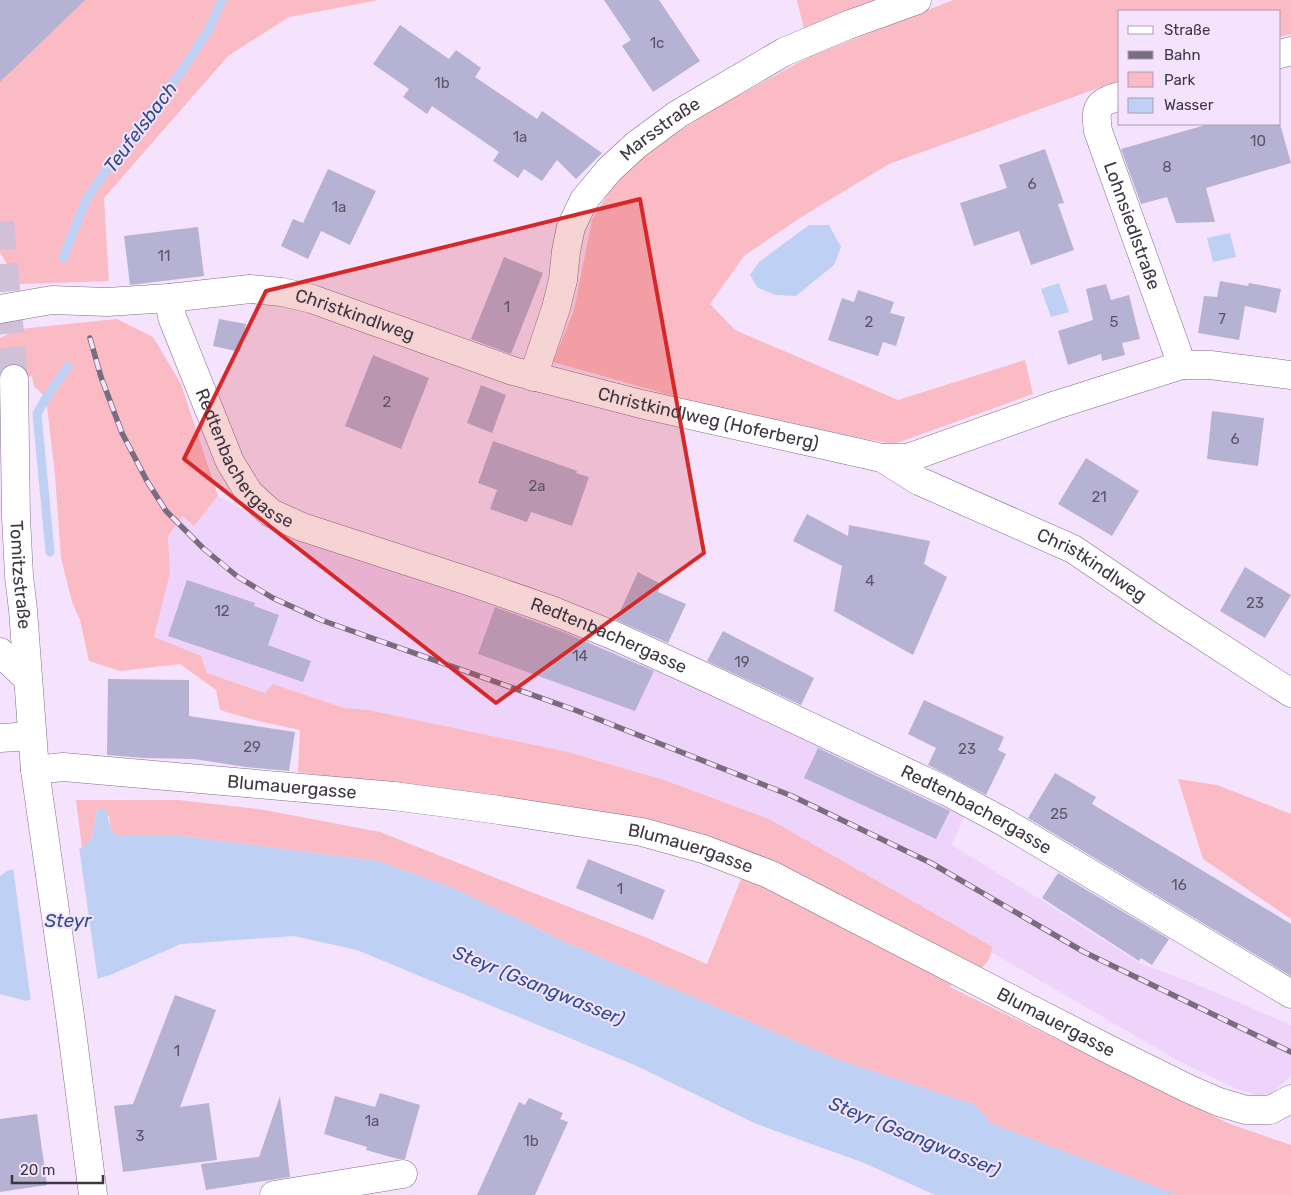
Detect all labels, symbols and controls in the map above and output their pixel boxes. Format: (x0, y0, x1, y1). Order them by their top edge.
legend (1118, 10, 1281, 125)
text: Straße (1164, 21, 1210, 39)
house number: 1c (650, 34, 664, 52)
text: Bahn (1164, 46, 1201, 64)
text: Park (1164, 71, 1195, 89)
house number: 1b (434, 74, 450, 92)
water label: Teufelsbach (99, 77, 182, 177)
street label: Marsstraße (615, 93, 704, 165)
text: Wasser (1164, 96, 1214, 114)
house number: 1a (513, 128, 527, 146)
house number: 10 (1250, 132, 1266, 150)
house number: 8 (1162, 158, 1172, 176)
street label: Lohnsiedlstraße (1099, 159, 1165, 293)
house number: 6 (1027, 175, 1037, 193)
house number: 1a (332, 198, 346, 216)
house number: 11 (158, 247, 170, 265)
street label: Christkindlweg (293, 284, 418, 346)
house number: 1 (504, 298, 510, 316)
house number: 7 (1218, 310, 1226, 328)
house number: 2 (865, 313, 874, 331)
house number: 5 (1110, 313, 1119, 331)
street label: Christkindlweg (Hoferberg) (595, 382, 821, 455)
street label: Redtenbachergasse (191, 385, 297, 533)
house number: 2 (383, 393, 392, 411)
house number: 6 (1230, 430, 1240, 448)
house number: 2a (528, 477, 546, 495)
house number: 21 (1091, 488, 1107, 506)
street label: Tomitzstraße (5, 520, 35, 630)
street label: Christkindlweg (1033, 523, 1151, 607)
house number: 4 (865, 572, 875, 590)
street label: Redtenbachergasse (528, 593, 690, 678)
house number: 23 (1246, 594, 1264, 612)
house number: 12 (214, 602, 230, 620)
house number: 14 (572, 647, 588, 665)
house number: 19 (734, 653, 750, 671)
house number: 29 (243, 738, 261, 756)
house number: 23 (958, 740, 976, 758)
street label: Redtenbachergasse (897, 760, 1056, 859)
street label: Blumauergasse (226, 770, 358, 804)
house number: 25 (1050, 805, 1068, 823)
street label: Blumauergasse (626, 819, 756, 878)
house number: 16 (1171, 876, 1187, 894)
house number: 1 (617, 880, 623, 898)
water label: Steyr (44, 909, 92, 932)
water label: Steyr (Gsangwasser) (450, 941, 629, 1031)
street label: Blumauergasse (993, 983, 1119, 1062)
house number: 1 (174, 1042, 180, 1060)
water label: Steyr (Gsangwasser) (826, 1092, 1005, 1182)
house number: 1a (365, 1112, 379, 1130)
house number: 3 (135, 1127, 145, 1145)
house number: 1b (523, 1132, 539, 1150)
scale bar (12, 1152, 104, 1184)
text: 20 m (20, 1161, 55, 1179)

